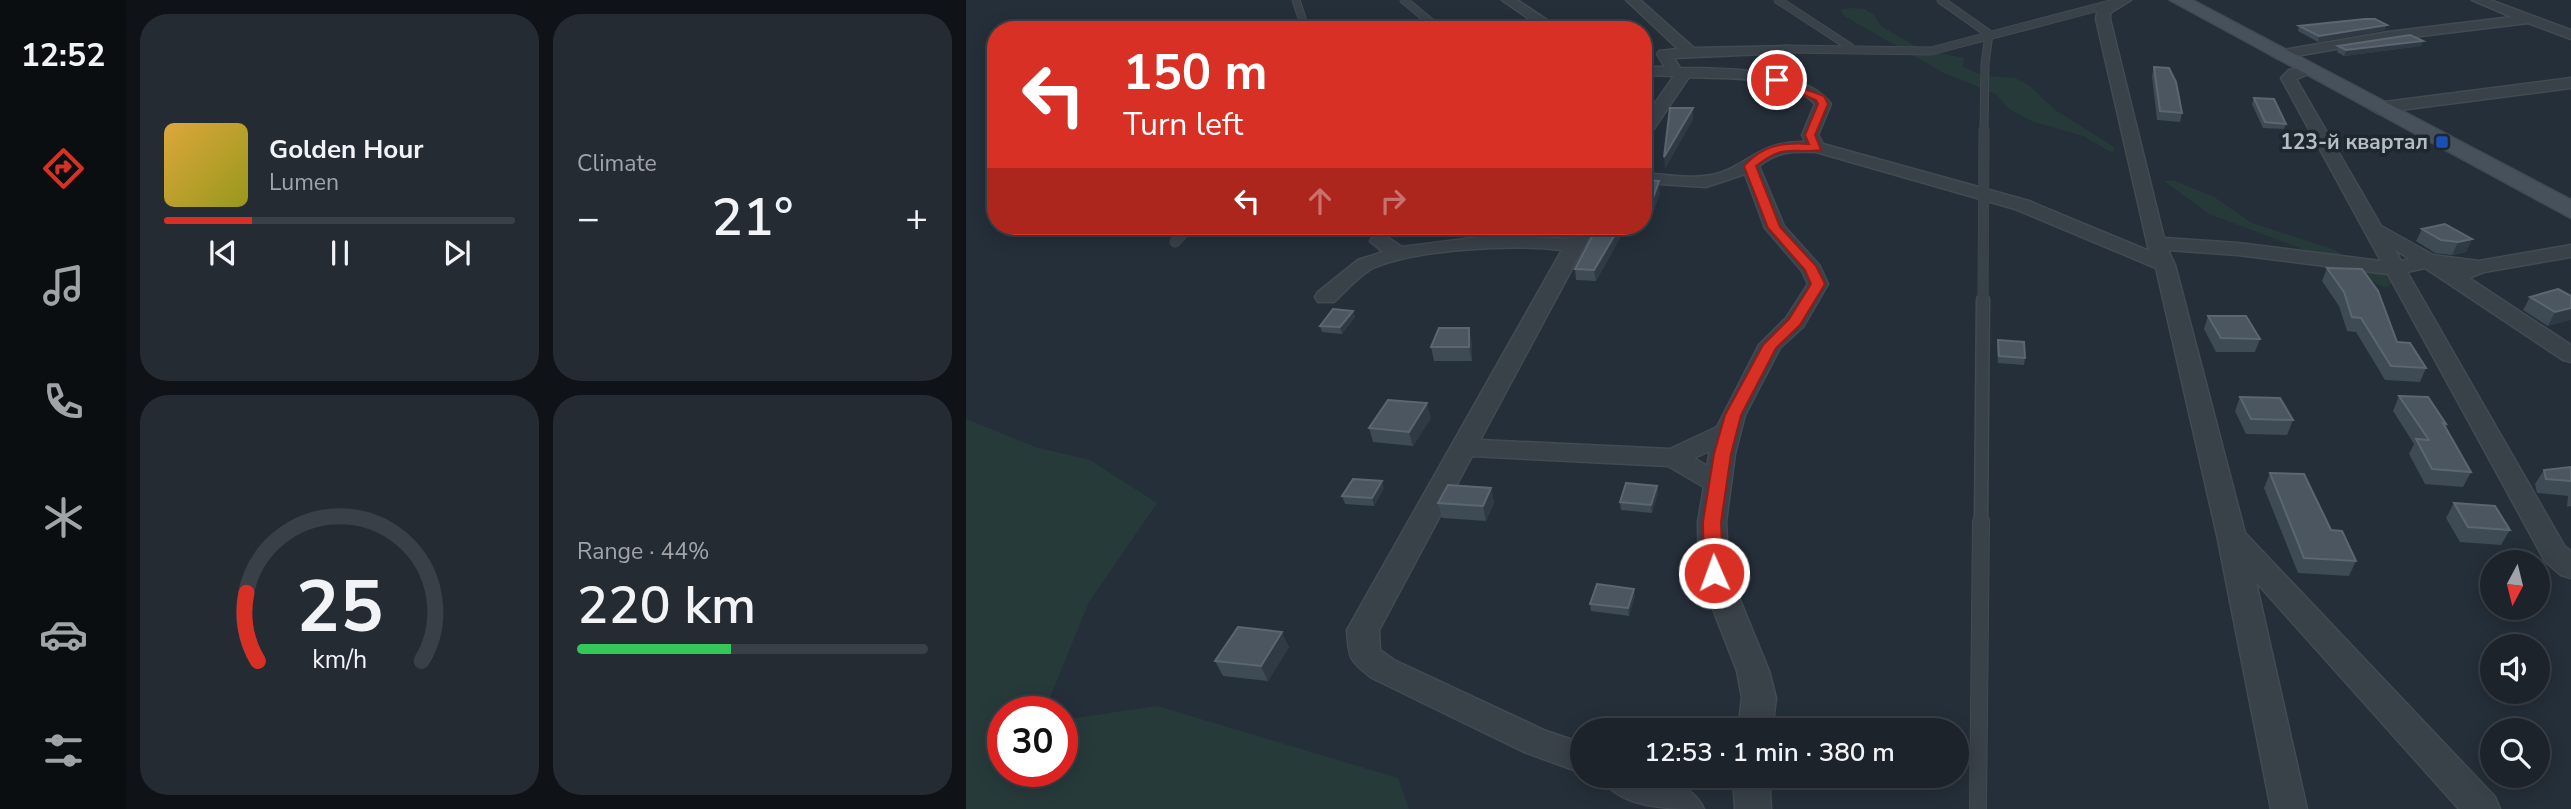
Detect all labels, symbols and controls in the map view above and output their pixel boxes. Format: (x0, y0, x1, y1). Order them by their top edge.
text: 12:52 (21, 34, 105, 77)
text: 150 m (1123, 39, 1267, 106)
icon: left (1008, 49, 1099, 140)
pin (1747, 50, 1807, 110)
icon: arrive (1758, 61, 1796, 99)
text: Turn left (1123, 103, 1243, 146)
place label: 123-й квартал (2280, 128, 2428, 156)
text: Golden Hour (269, 132, 424, 167)
marker: 123-й квартал (2434, 134, 2450, 150)
icon: directions (39, 144, 88, 193)
text: Climate (577, 148, 657, 179)
text: Lumen (269, 167, 339, 198)
text: 21° (712, 182, 793, 253)
icon: left (1228, 182, 1266, 220)
icon: ahead (1301, 182, 1339, 220)
icon: right (1374, 182, 1412, 220)
text: − (577, 193, 600, 244)
text: + (905, 193, 928, 244)
icon: previous (204, 234, 242, 272)
icon: pause (321, 234, 359, 272)
icon: next (438, 234, 476, 272)
icon: music (39, 261, 88, 310)
icon: phone (39, 377, 88, 426)
icon: climate (39, 493, 88, 542)
text: Range · 44% (577, 536, 709, 567)
position arrow (1677, 536, 1751, 610)
north arrow (2480, 550, 2550, 620)
map controls (2480, 550, 2550, 788)
text: 25 (296, 557, 383, 657)
text: 220 km (577, 570, 756, 641)
icon: car (39, 610, 88, 659)
button: sound (2480, 634, 2550, 704)
text: km/h (312, 643, 367, 677)
speed limit sign: 30 (987, 696, 1078, 787)
button: search (2480, 718, 2550, 788)
icon: filters (39, 726, 88, 775)
text: 12:53 · 1 min · 380 m (1644, 735, 1895, 770)

